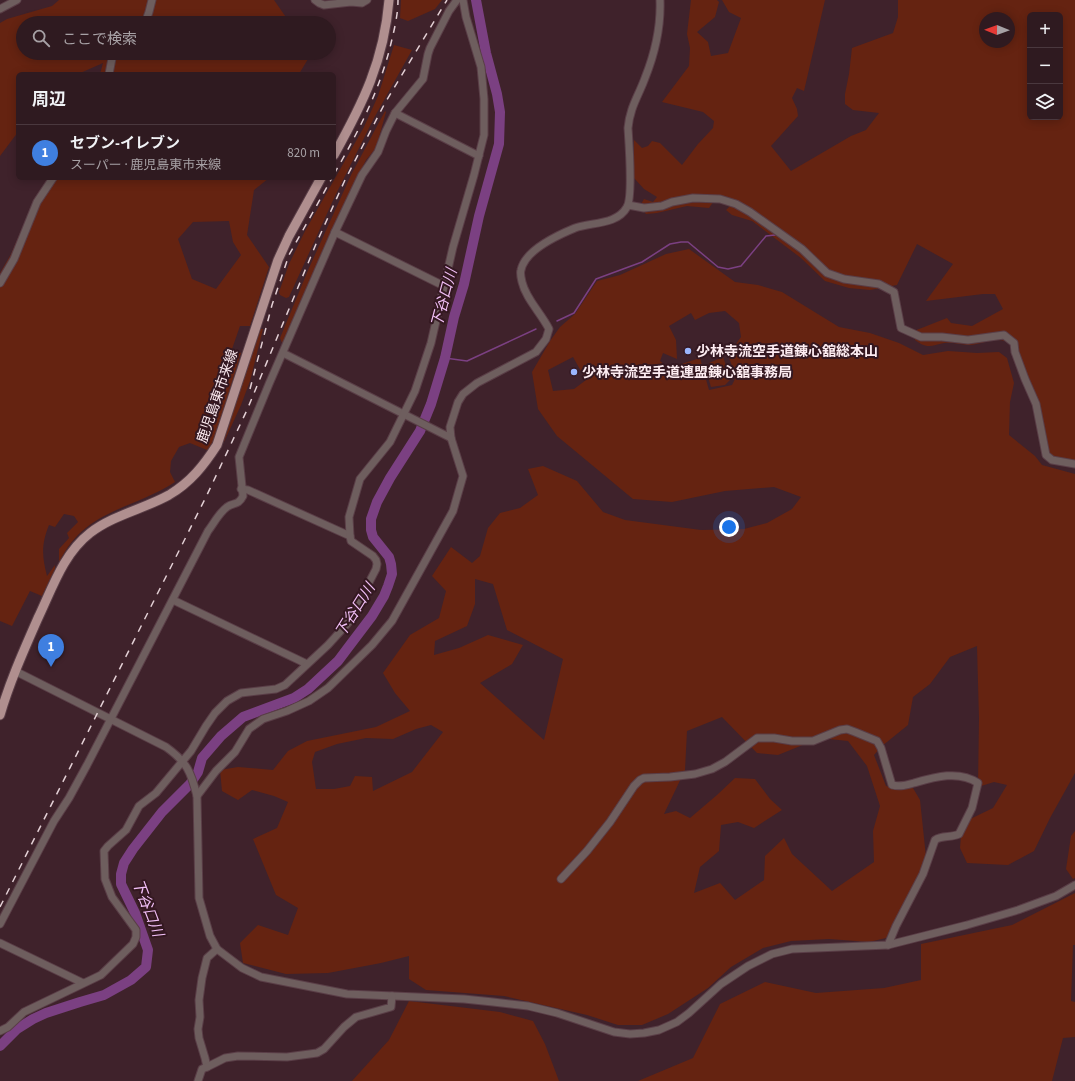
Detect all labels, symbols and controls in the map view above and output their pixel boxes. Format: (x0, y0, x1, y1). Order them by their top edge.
north arrow (979, 12, 1015, 48)
map controls (1027, 12, 1063, 120)
button: + (1027, 12, 1063, 48)
search box (16, 16, 336, 60)
icon: search (30, 27, 52, 49)
text: ここで検索 (62, 29, 137, 50)
button: − (1027, 48, 1063, 84)
button: layers (1027, 84, 1063, 120)
text: 周辺 (32, 88, 66, 112)
text: セブン-イレブン (70, 133, 180, 154)
text: 1 (42, 144, 48, 162)
text: 820 m (287, 144, 320, 162)
text: スーパー · 鹿児島東市来線 (70, 156, 221, 174)
water label: 下谷口川 (427, 265, 463, 330)
place label: 少林寺流空手道錬心舘総本山 (696, 342, 878, 362)
marker: 少林寺流空手道錬心舘総本山 (683, 346, 693, 356)
street label: 鹿児島東市来線 (193, 347, 243, 446)
place label: 少林寺流空手道連盟錬心舘事務局 (582, 363, 792, 383)
marker: 少林寺流空手道連盟錬心舘事務局 (569, 367, 579, 377)
your location (719, 517, 739, 537)
water label: 下谷口川 (331, 578, 381, 641)
pin: 1 (38, 634, 64, 667)
water label: 下谷口川 (127, 876, 169, 942)

